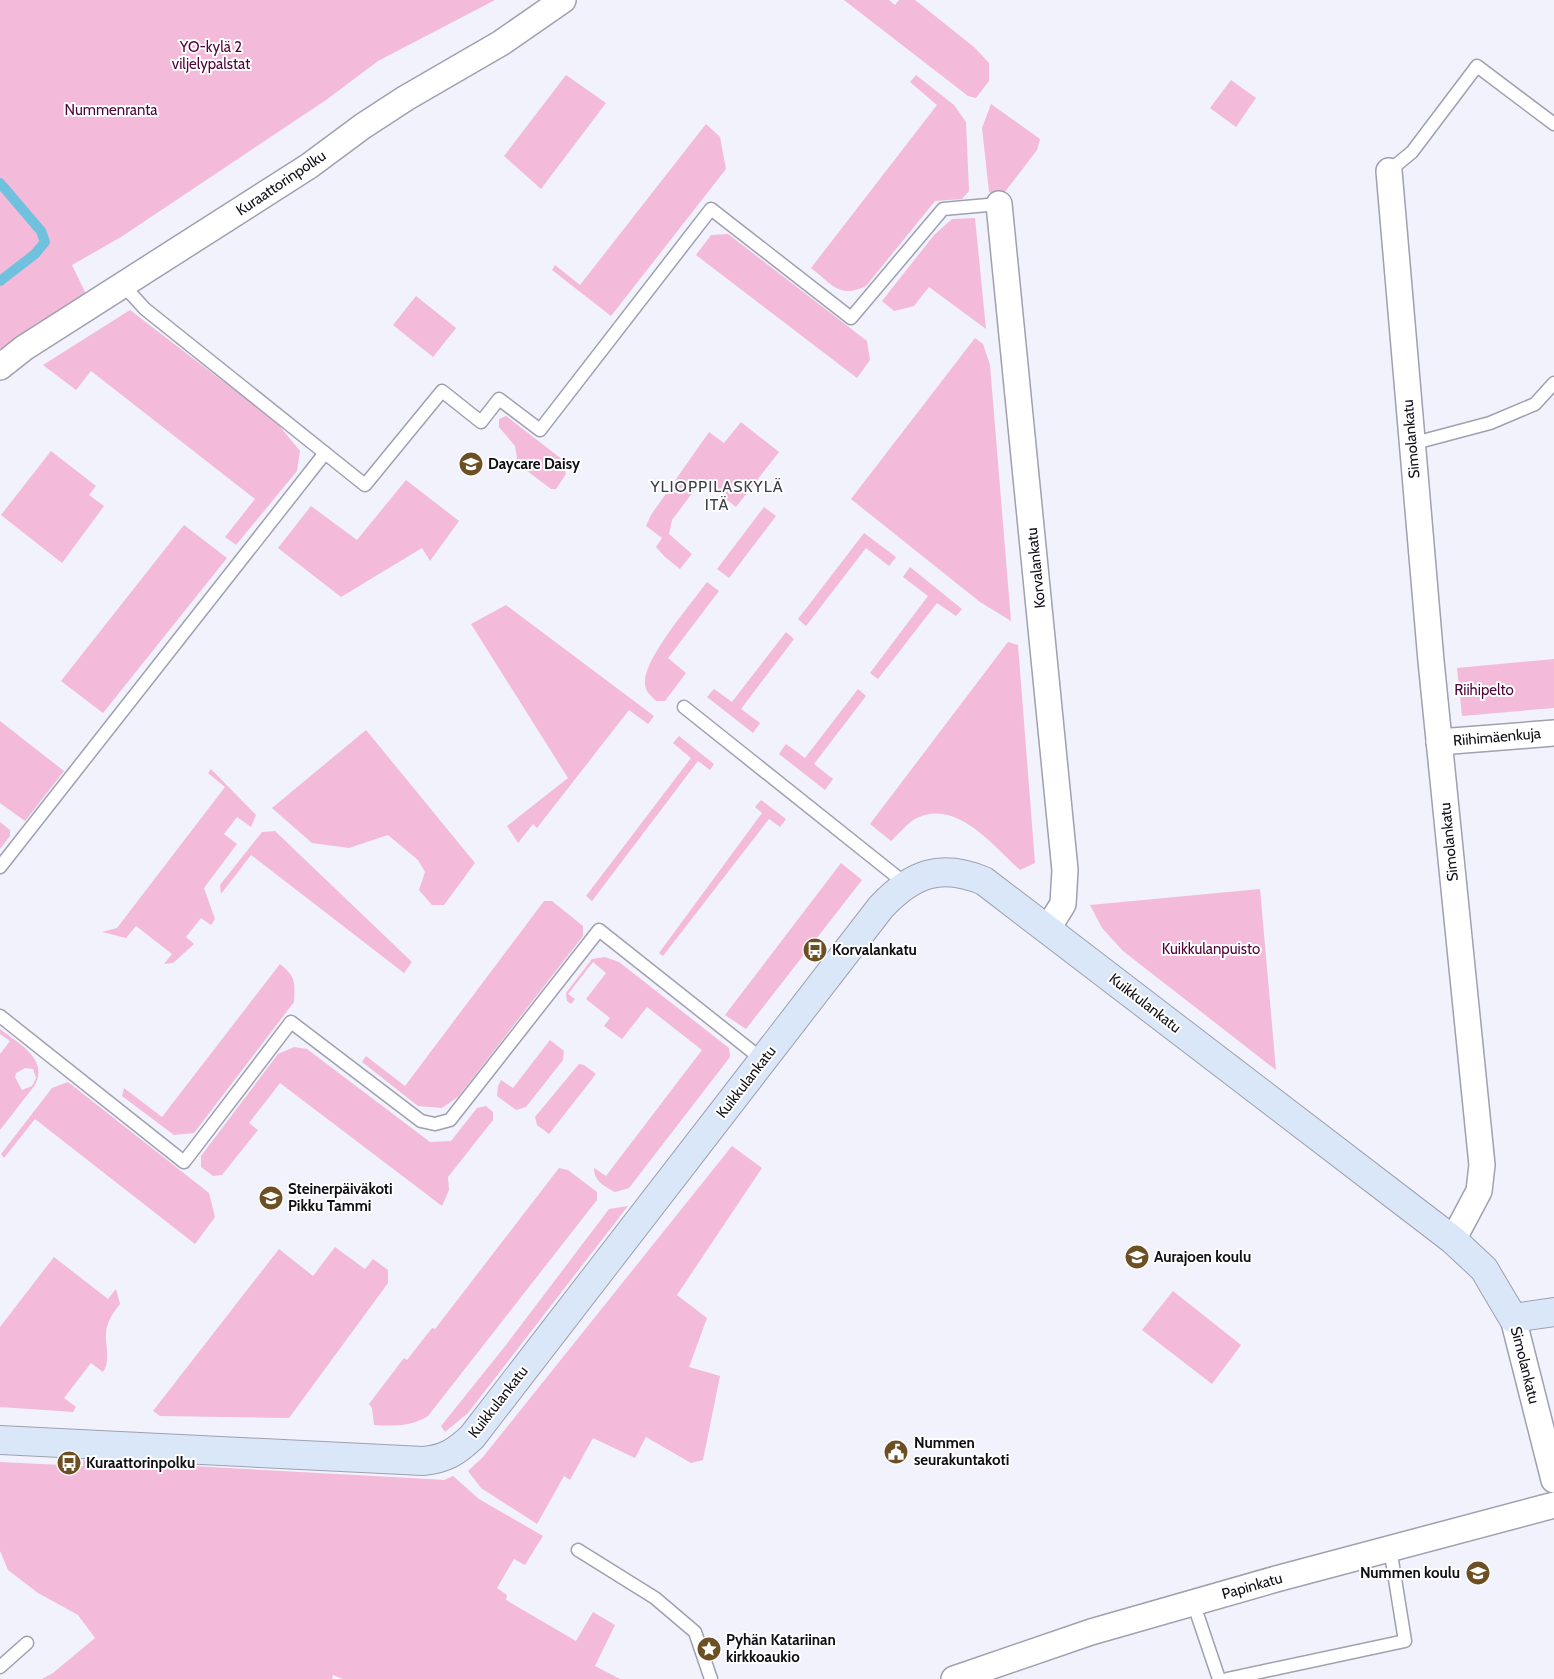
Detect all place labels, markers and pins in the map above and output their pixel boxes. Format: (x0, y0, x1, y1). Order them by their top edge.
school or university icon: Daycare Daisy (458, 451, 484, 477)
place label: Daycare Daisy (488, 455, 581, 473)
bus stop icon: Korvalankatu (802, 937, 828, 963)
place label: Korvalankatu (832, 941, 917, 959)
place label: Steinerpäiväkoti Pikku Tammi (288, 1180, 393, 1215)
school or university icon: Steinerpäiväkoti Pikku Tammi (258, 1185, 284, 1211)
school or university icon: Aurajoen koulu (1124, 1244, 1150, 1270)
place label: Aurajoen koulu (1154, 1248, 1251, 1266)
place label: Nummen seurakuntakoti (914, 1434, 1009, 1469)
public building icon: Nummen seurakuntakoti (883, 1439, 909, 1465)
bus stop icon: Kuraattorinpolku (56, 1450, 82, 1476)
place label: Kuraattorinpolku (86, 1454, 195, 1472)
school or university icon: Nummen koulu (1465, 1560, 1491, 1586)
place label: Nummen koulu (1360, 1564, 1460, 1582)
place label: Pyhän Katariinan kirkkoaukio (726, 1631, 836, 1666)
place icon: Pyhän Katariinan kirkkoaukio (696, 1636, 722, 1662)

